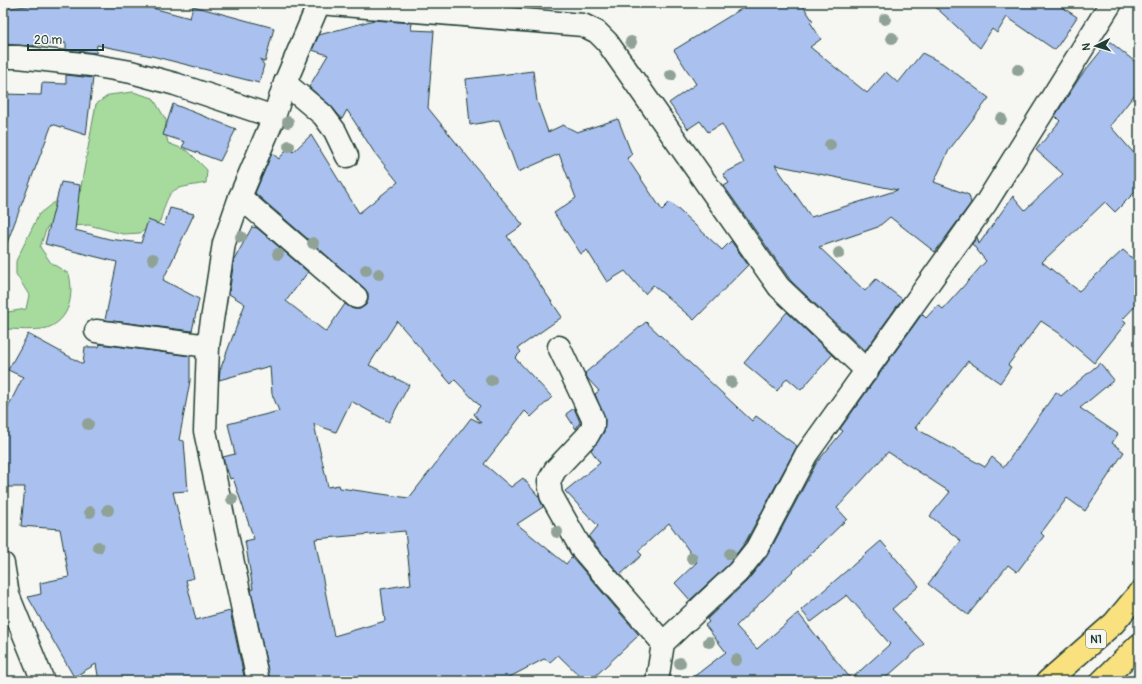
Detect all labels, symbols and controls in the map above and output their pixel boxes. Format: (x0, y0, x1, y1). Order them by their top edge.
scale bar (28, 26, 103, 52)
north arrow (1076, 26, 1116, 66)
text: 20 m (34, 33, 63, 48)
text: N (1080, 42, 1093, 51)
road number: N1 (1086, 630, 1106, 648)

